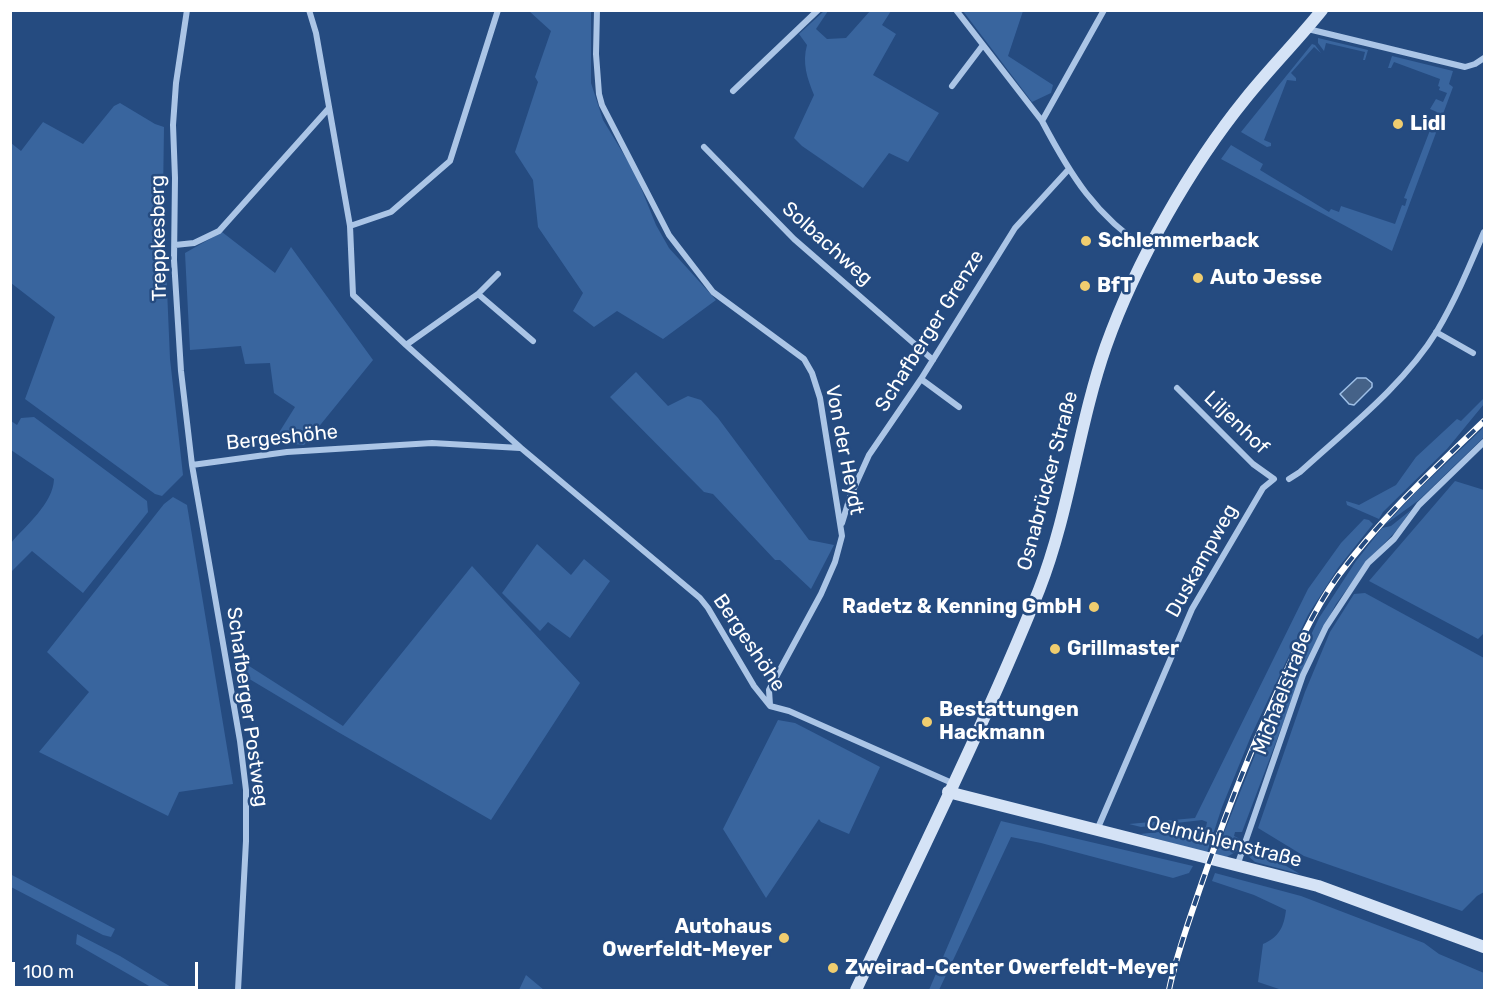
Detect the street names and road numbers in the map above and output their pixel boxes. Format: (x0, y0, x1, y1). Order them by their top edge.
street label: Treppkesberg (146, 175, 172, 301)
street label: Solbachweg (777, 197, 877, 291)
street label: Schafberger Grenze (871, 246, 989, 416)
street label: Von der Heydt (820, 383, 868, 517)
street label: Liljenhof (1199, 386, 1273, 460)
street label: Osnabrücker Straße (1013, 389, 1083, 573)
street label: Bergeshöhe (225, 420, 339, 456)
street label: Duskampweg (1161, 500, 1243, 622)
street label: Bergeshöhe (708, 590, 790, 696)
street label: Schafberger Postweg (221, 606, 273, 808)
street label: Michaelstraße (1248, 628, 1318, 758)
street label: Oelmühlenstraße (1144, 811, 1304, 873)

